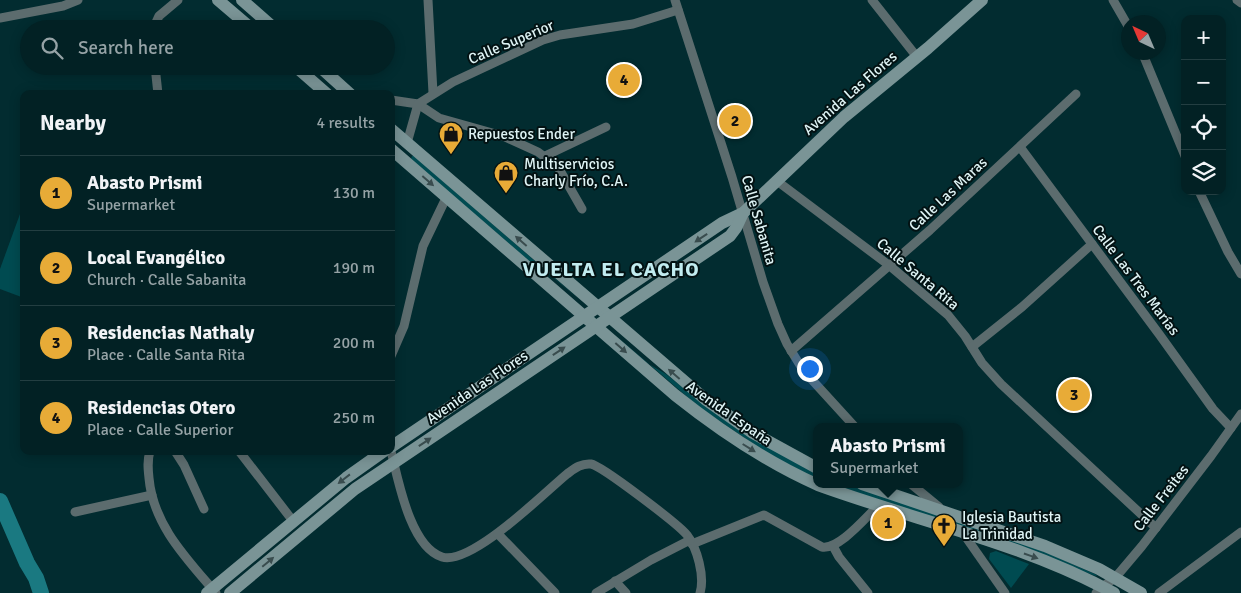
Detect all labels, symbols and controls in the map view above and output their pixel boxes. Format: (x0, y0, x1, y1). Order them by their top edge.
north arrow (1121, 15, 1166, 60)
map controls (1181, 15, 1226, 195)
button: + (1181, 15, 1226, 60)
street label: Calle Superior (466, 16, 557, 68)
search box (20, 20, 395, 75)
icon: search (38, 34, 66, 62)
text: Search here (78, 36, 174, 60)
street label: Avenida Las Flores (799, 47, 901, 139)
button: − (1181, 60, 1226, 105)
pin: 4 (608, 61, 640, 99)
pin: 2 (719, 102, 751, 140)
button: locate (1181, 105, 1226, 150)
text: Nearby (40, 110, 106, 136)
text: 4 results (316, 113, 375, 133)
shop icon: Repuestos Ender (438, 121, 464, 155)
place label: Repuestos Ender (468, 125, 575, 143)
button: layers (1181, 150, 1226, 195)
street label: Calle Las Maras (905, 153, 991, 235)
place label: Multiservicios Charly Frío, C.A. (524, 155, 628, 190)
shop icon: Multiservicios Charly Frío, C.A. (493, 160, 519, 194)
text: Abasto Prismi (87, 171, 203, 195)
street label: Calle Sabanita (738, 173, 780, 267)
one-way arrow (422, 175, 435, 186)
text: 1 (52, 183, 60, 203)
text: 130 m (333, 183, 375, 203)
text: Supermarket (87, 195, 175, 215)
street label: Calle Las Tres Marías (1088, 221, 1184, 339)
one-way arrow (694, 233, 708, 243)
street label: Calle Santa Rita (873, 234, 963, 314)
one-way arrow (516, 235, 528, 247)
text: Local Evangélico (87, 246, 225, 270)
district label: VUELTA EL CACHO (523, 257, 699, 282)
text: 2 (52, 258, 60, 278)
text: 190 m (333, 258, 375, 278)
text: Church · Calle Sabanita (87, 270, 246, 290)
text: Residencias Nathaly (87, 321, 254, 345)
text: 3 (52, 333, 60, 353)
text: 200 m (333, 333, 375, 353)
one-way arrow (615, 342, 627, 354)
text: Place · Calle Santa Rita (87, 345, 245, 365)
street label: Avenida Las Flores (423, 346, 532, 428)
one-way arrow (553, 346, 566, 356)
your location (797, 356, 823, 382)
one-way arrow (669, 368, 681, 380)
pin: 3 (1058, 376, 1090, 414)
street label: Avenida España (683, 377, 775, 449)
text: Residencias Otero (87, 396, 236, 420)
text: 4 (52, 408, 60, 428)
text: 250 m (333, 408, 375, 428)
text: Place · Calle Superior (87, 420, 233, 440)
popup (813, 423, 963, 488)
text: Abasto Prismi (830, 434, 946, 458)
one-way arrow (418, 437, 431, 447)
one-way arrow (743, 444, 756, 453)
text: Supermarket (830, 458, 918, 478)
street label: Calle Freites (1130, 461, 1193, 535)
one-way arrow (338, 474, 351, 484)
pin: 1 (872, 504, 904, 542)
place label: Iglesia Bautista La Trinidad (962, 508, 1061, 543)
church icon: Iglesia Bautista La Trinidad (931, 513, 957, 547)
one-way arrow (1024, 552, 1039, 560)
one-way arrow (261, 556, 274, 567)

